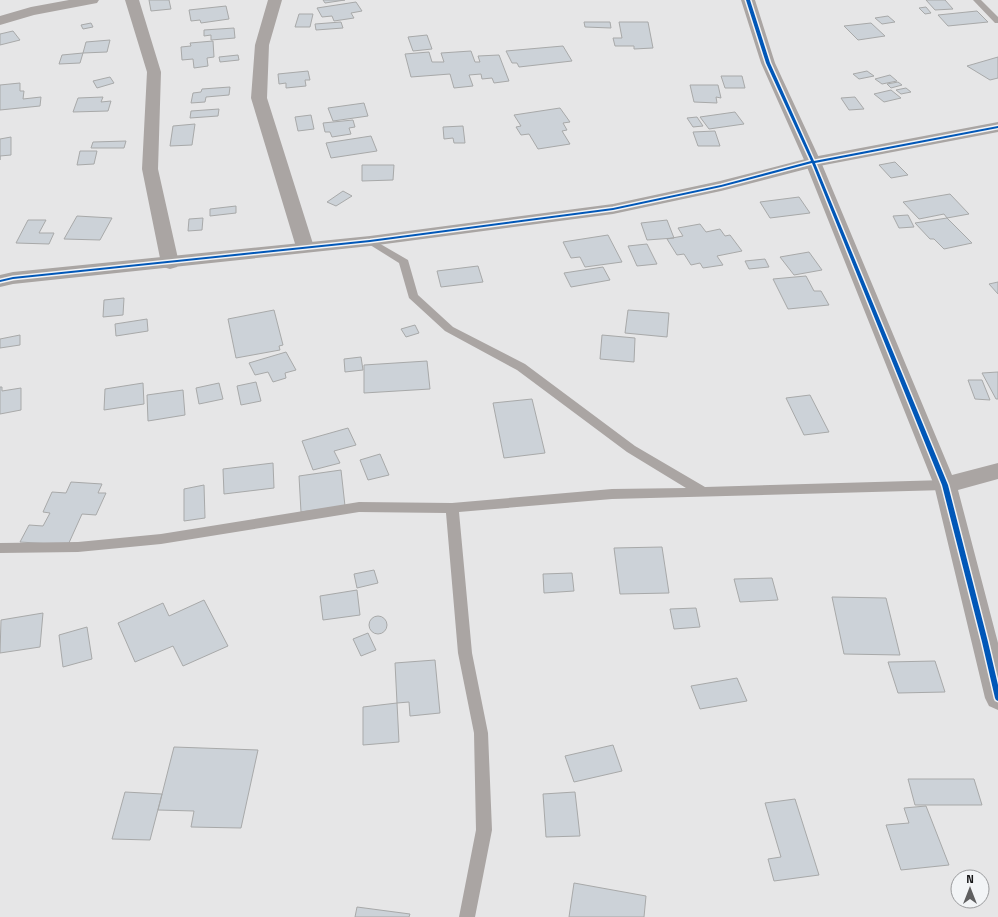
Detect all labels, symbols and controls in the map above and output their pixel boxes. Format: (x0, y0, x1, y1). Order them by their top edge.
north arrow (950, 869, 990, 909)
text: N (966, 871, 974, 887)

